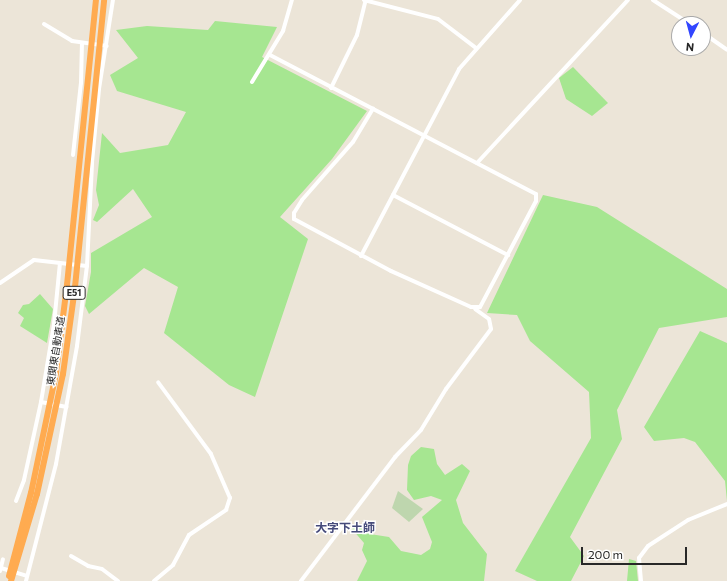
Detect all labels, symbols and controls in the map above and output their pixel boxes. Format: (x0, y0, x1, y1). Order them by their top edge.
north arrow (671, 16, 711, 56)
text: N (685, 41, 695, 54)
road number: E51 (62, 286, 86, 300)
street label: 東関東自動車道 (45, 315, 67, 387)
district label: 大字下土師 (315, 521, 375, 535)
scale bar (583, 539, 689, 565)
text: 200 m (588, 547, 623, 561)

